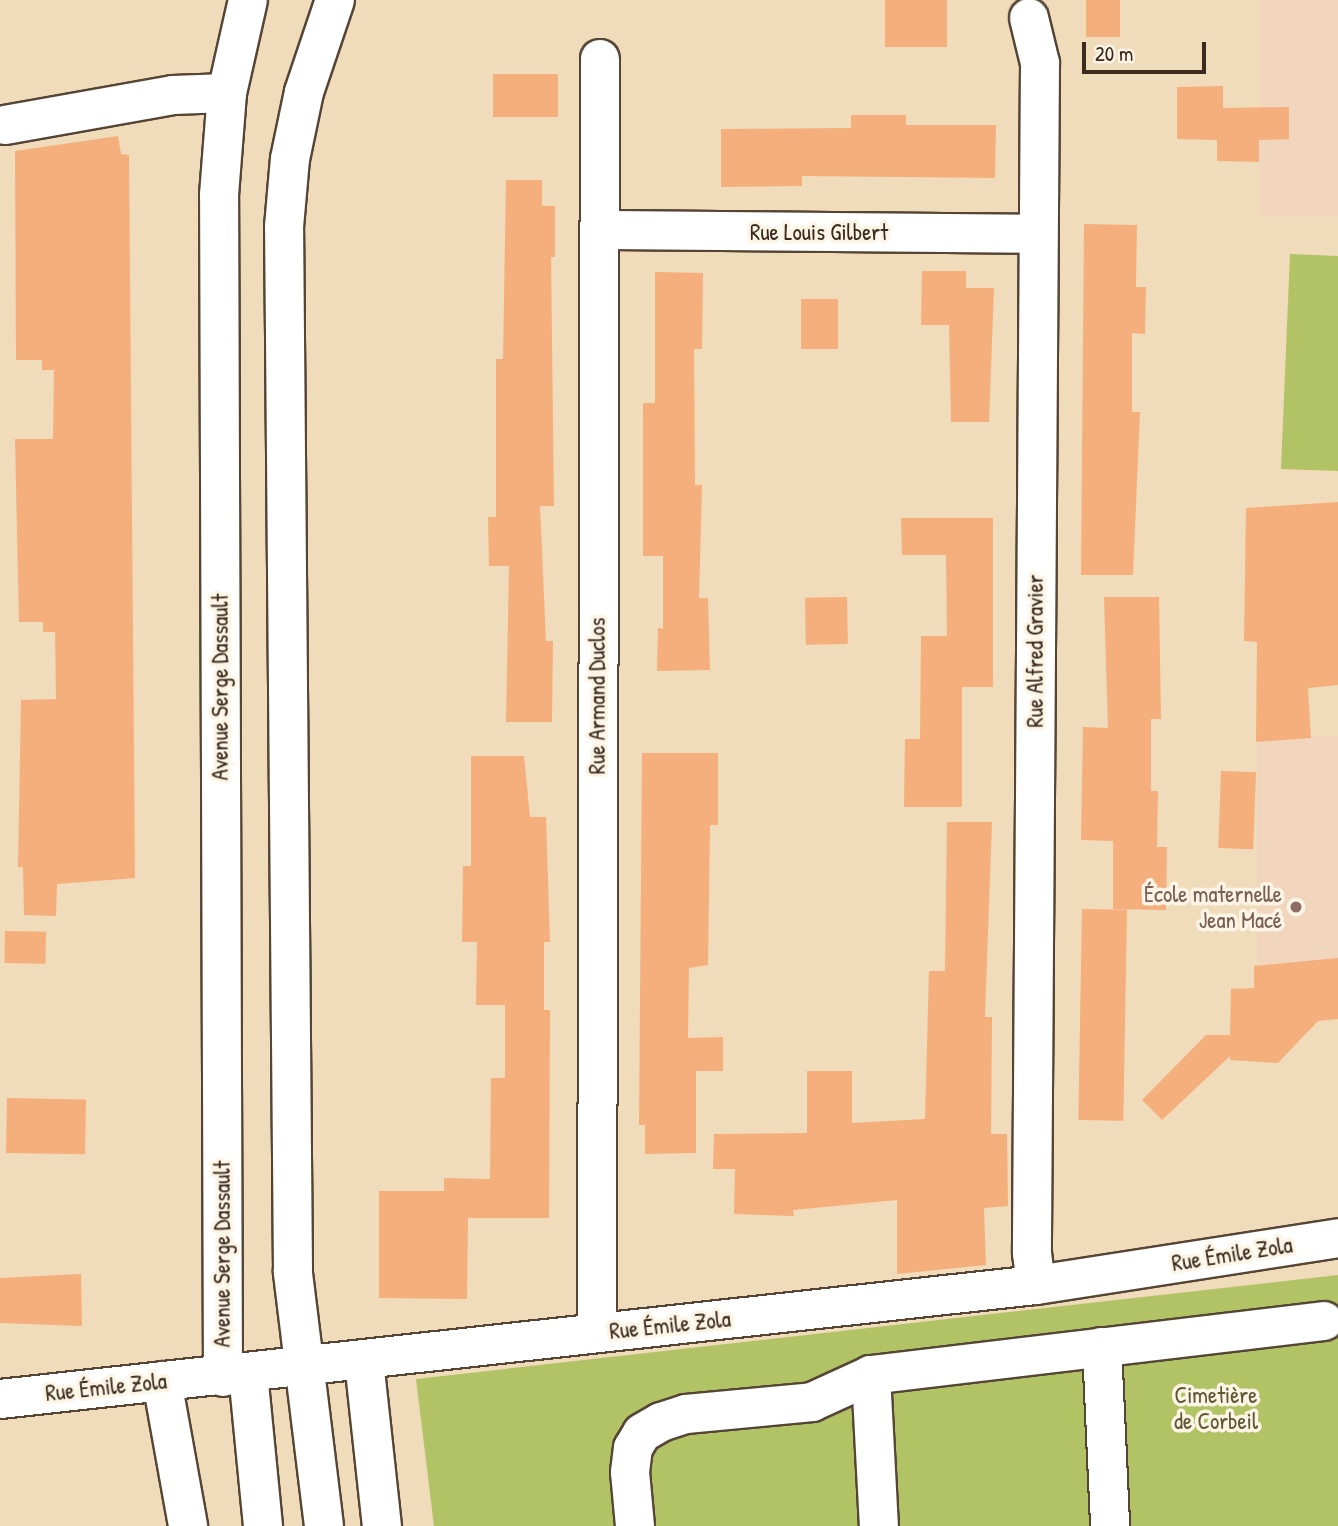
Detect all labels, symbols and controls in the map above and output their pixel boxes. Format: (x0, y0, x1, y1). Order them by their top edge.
scale bar (1086, 28, 1210, 72)
text: 20 m (1095, 39, 1133, 68)
street label: Rue Louis Gilbert (750, 218, 888, 246)
street label: Rue Alfred Gravier (1021, 574, 1049, 728)
street label: Avenue Serge Dassault (206, 594, 234, 780)
street label: Rue Armand Duclos (583, 618, 611, 774)
place label: École maternelle Jean Macé (1144, 880, 1282, 934)
marker: École maternelle Jean Macé (1288, 899, 1304, 915)
street label: Avenue Serge Dassault (208, 1161, 236, 1347)
street label: Rue Émile Zola (1170, 1231, 1294, 1277)
street label: Rue Émile Zola (608, 1305, 732, 1345)
street label: Rue Émile Zola (44, 1367, 168, 1407)
park label: Cimetière de Corbeil (1174, 1381, 1258, 1435)

